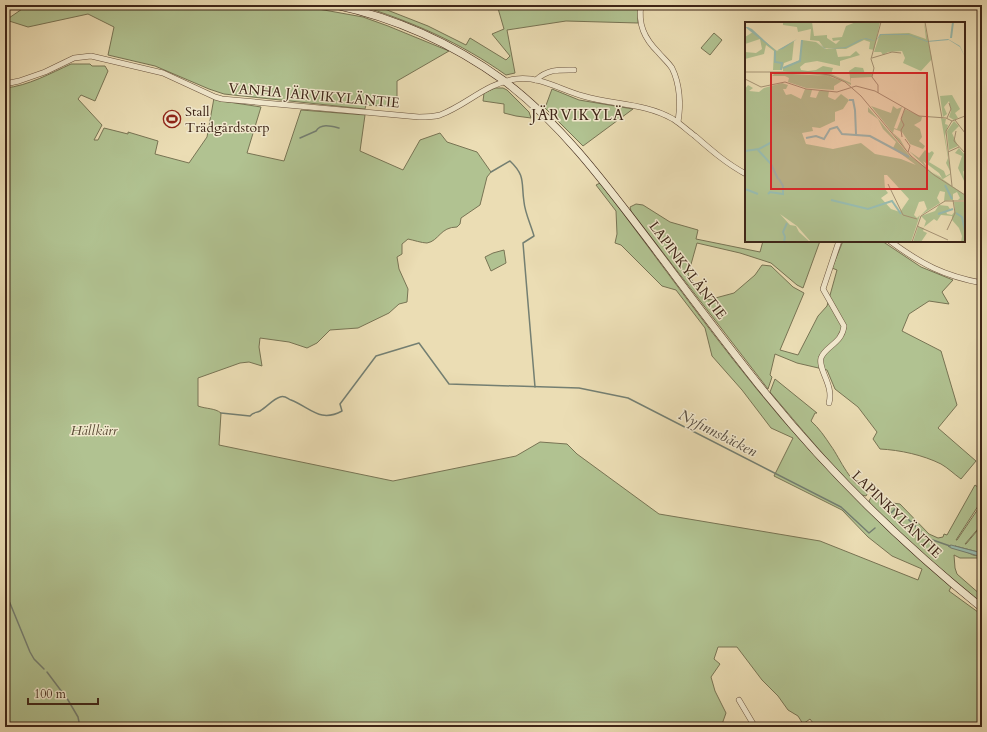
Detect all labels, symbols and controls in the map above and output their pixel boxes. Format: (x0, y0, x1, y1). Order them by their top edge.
inset map (745, 22, 965, 242)
street label: VANHA JÄRVIKYLÄNTIE (227, 79, 401, 112)
place label: Stall Trädgårdstorp (185, 102, 270, 137)
district label: JÄRVIKYLÄ (529, 105, 625, 125)
sports icon: Stall Trädgårdstorp (162, 109, 182, 129)
street label: LAPINKYLÄNTIE (644, 217, 731, 324)
water label: Nyfinnsbäcken (675, 405, 761, 462)
park label: Hällkärr (71, 421, 118, 440)
street label: LAPINKYLÄNTIE (847, 466, 946, 563)
scale bar (28, 680, 98, 706)
text: 100 m (34, 686, 67, 702)

